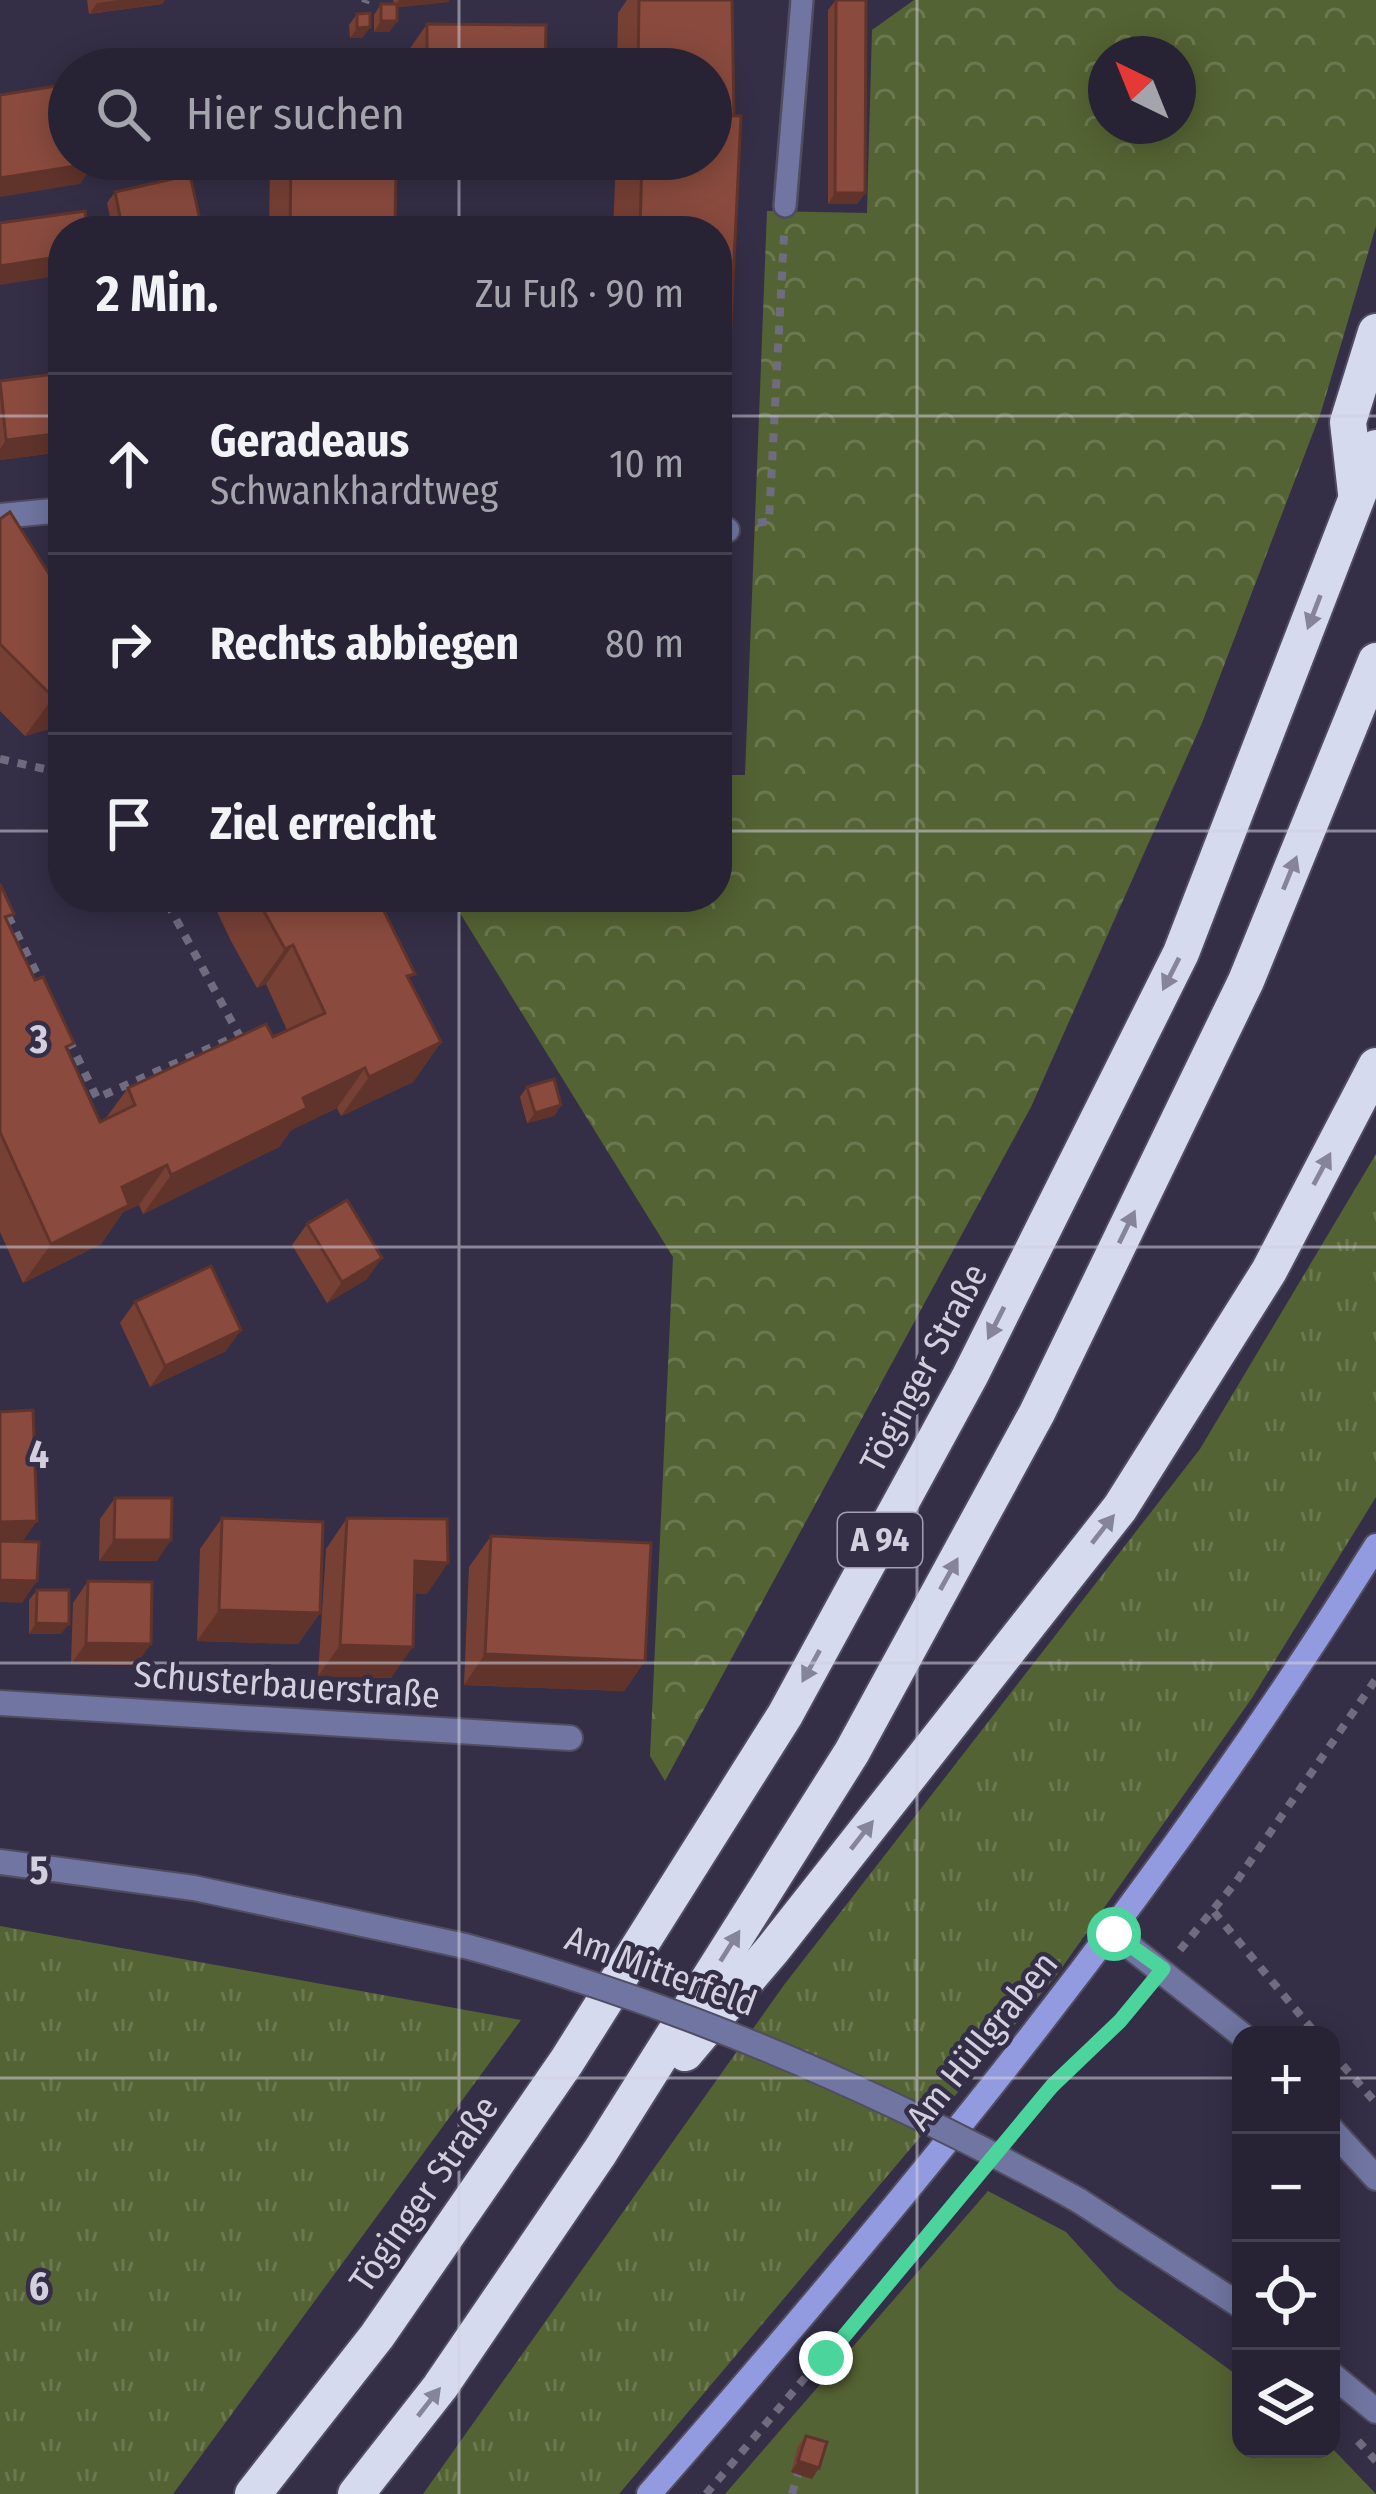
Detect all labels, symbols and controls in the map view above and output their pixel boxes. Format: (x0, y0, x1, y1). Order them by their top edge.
north arrow (1088, 36, 1196, 144)
search box (48, 48, 732, 180)
icon: search (90, 81, 156, 147)
text: Hier suchen (186, 87, 405, 141)
text: 2 Min. (96, 263, 219, 325)
text: Zu Fuß · 90 m (475, 271, 684, 317)
text: Geradeaus (210, 414, 409, 468)
icon: ahead (96, 431, 162, 497)
text: 10 m (609, 441, 684, 487)
text: Schwankhardtweg (210, 468, 498, 514)
one-way arrow (1304, 594, 1323, 630)
icon: right (96, 611, 162, 677)
text: Rechts abbiegen (210, 617, 519, 671)
text: 80 m (605, 621, 684, 667)
icon: arrive (96, 791, 162, 857)
text: Ziel erreicht (210, 797, 436, 851)
one-way arrow (1281, 855, 1300, 891)
one-way arrow (1161, 957, 1181, 991)
text: 3 (29, 1017, 48, 1063)
one-way arrow (1312, 1151, 1332, 1186)
one-way arrow (1117, 1209, 1137, 1244)
street label: Töginger Straße (851, 1256, 997, 1480)
one-way arrow (987, 1306, 1007, 1340)
text: 4 (29, 1432, 49, 1478)
road number: A 94 (838, 1513, 922, 1567)
one-way arrow (1090, 1513, 1115, 1544)
one-way arrow (938, 1557, 959, 1591)
one-way arrow (801, 1649, 822, 1684)
street label: Schusterbauerstraße (133, 1652, 441, 1718)
one-way arrow (849, 1819, 874, 1851)
text: 5 (29, 1848, 49, 1894)
route start (1087, 1907, 1141, 1961)
street label: Am Mitterfeld (559, 1916, 763, 2026)
one-way arrow (719, 1929, 740, 1963)
street label: Am Hüllgraben (897, 1943, 1067, 2139)
map controls (1232, 2026, 1340, 2458)
button: + (1232, 2026, 1340, 2134)
street label: Töginger Straße (340, 2087, 508, 2301)
button: − (1232, 2134, 1340, 2242)
button: locate (1232, 2242, 1340, 2350)
text: 6 (29, 2264, 49, 2310)
route end (799, 2331, 853, 2385)
button: layers (1232, 2350, 1340, 2458)
one-way arrow (416, 2386, 440, 2417)

